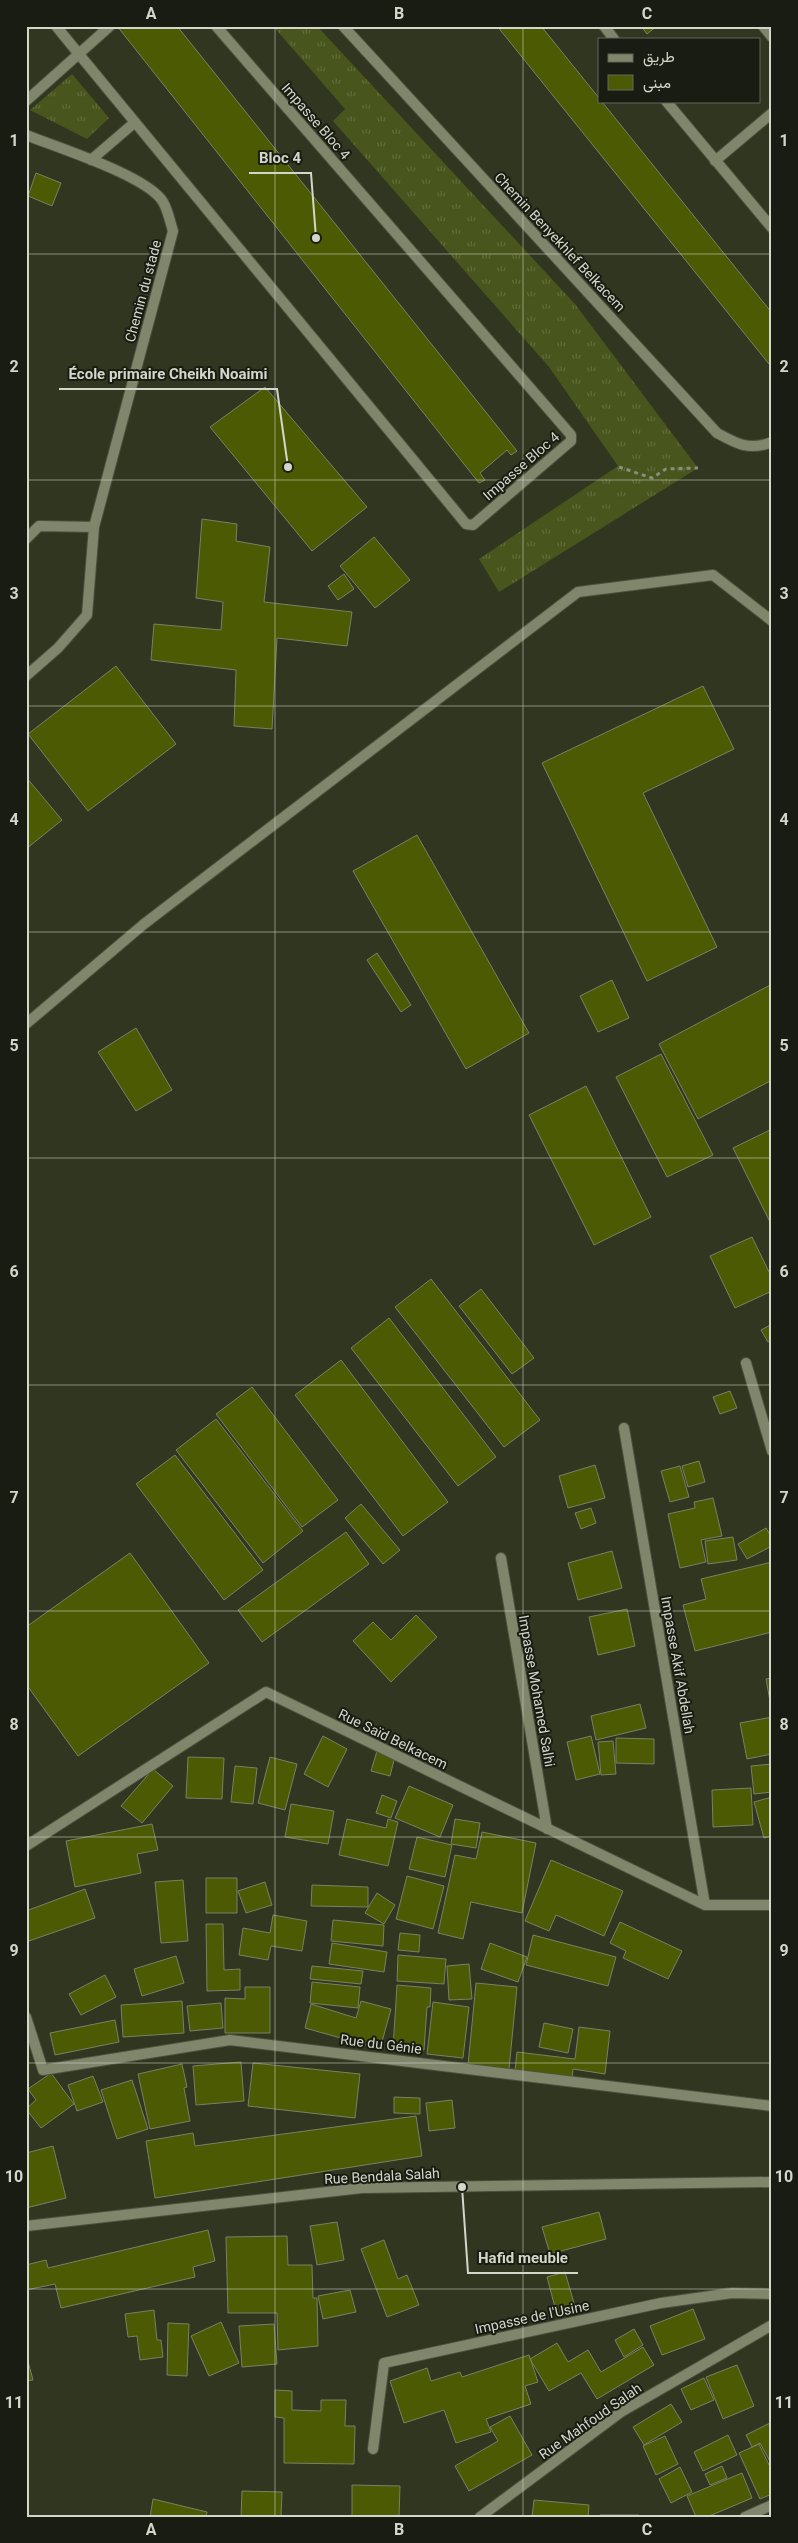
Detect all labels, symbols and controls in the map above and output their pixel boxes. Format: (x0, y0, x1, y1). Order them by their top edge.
text: A (146, 4, 157, 23)
text: B (394, 4, 404, 23)
text: C (642, 4, 652, 23)
legend (598, 38, 760, 102)
text: طريق (643, 48, 675, 67)
text: مبنى (643, 74, 671, 93)
street label: Impasse Bloc 4 (278, 79, 354, 163)
text: 1 (9, 131, 19, 150)
text: 1 (779, 131, 789, 150)
callout: Bloc 4 (249, 143, 311, 173)
street label: Chemin Benyekhlef Belkacem (491, 169, 629, 315)
street label: Chemin du stade (122, 238, 164, 344)
text: 2 (9, 357, 19, 376)
text: 2 (779, 357, 789, 376)
callout: École primaire Cheikh Noaimi (59, 359, 277, 389)
text: École primaire Cheikh Noaimi (69, 365, 267, 383)
street label: Impasse Bloc 4 (480, 428, 562, 503)
text: 3 (9, 584, 19, 603)
text: 3 (779, 584, 789, 603)
text: 4 (9, 810, 19, 829)
text: 4 (779, 810, 789, 829)
text: 5 (9, 1036, 19, 1055)
text: 5 (779, 1036, 789, 1055)
text: 6 (9, 1262, 19, 1281)
text: 6 (779, 1262, 789, 1281)
text: 7 (9, 1488, 19, 1507)
text: 7 (779, 1488, 789, 1507)
street label: Impasse Akif Abdellah (658, 1595, 698, 1735)
street label: Impasse Mohamed Salhi (516, 1614, 558, 1768)
street label: Rue Saïd Belkacem (336, 1706, 450, 1772)
text: 8 (9, 1715, 19, 1734)
text: 8 (779, 1715, 789, 1734)
text: 9 (9, 1941, 19, 1960)
text: 9 (779, 1941, 789, 1960)
street label: Rue du Génie (339, 2031, 423, 2057)
street label: Rue Bendala Salah (324, 2165, 440, 2187)
text: 10 (5, 2167, 23, 2186)
text: 10 (775, 2167, 793, 2186)
callout: Hafid meuble (468, 2243, 578, 2273)
text: Hafid meuble (478, 2249, 568, 2267)
street label: Impasse de l'Usine (473, 2297, 591, 2337)
street label: Rue Mahfoud Salah (536, 2380, 644, 2462)
text: 11 (5, 2393, 23, 2412)
text: 11 (775, 2393, 793, 2412)
text: A (146, 2520, 157, 2539)
text: B (394, 2520, 404, 2539)
text: C (642, 2520, 652, 2539)

